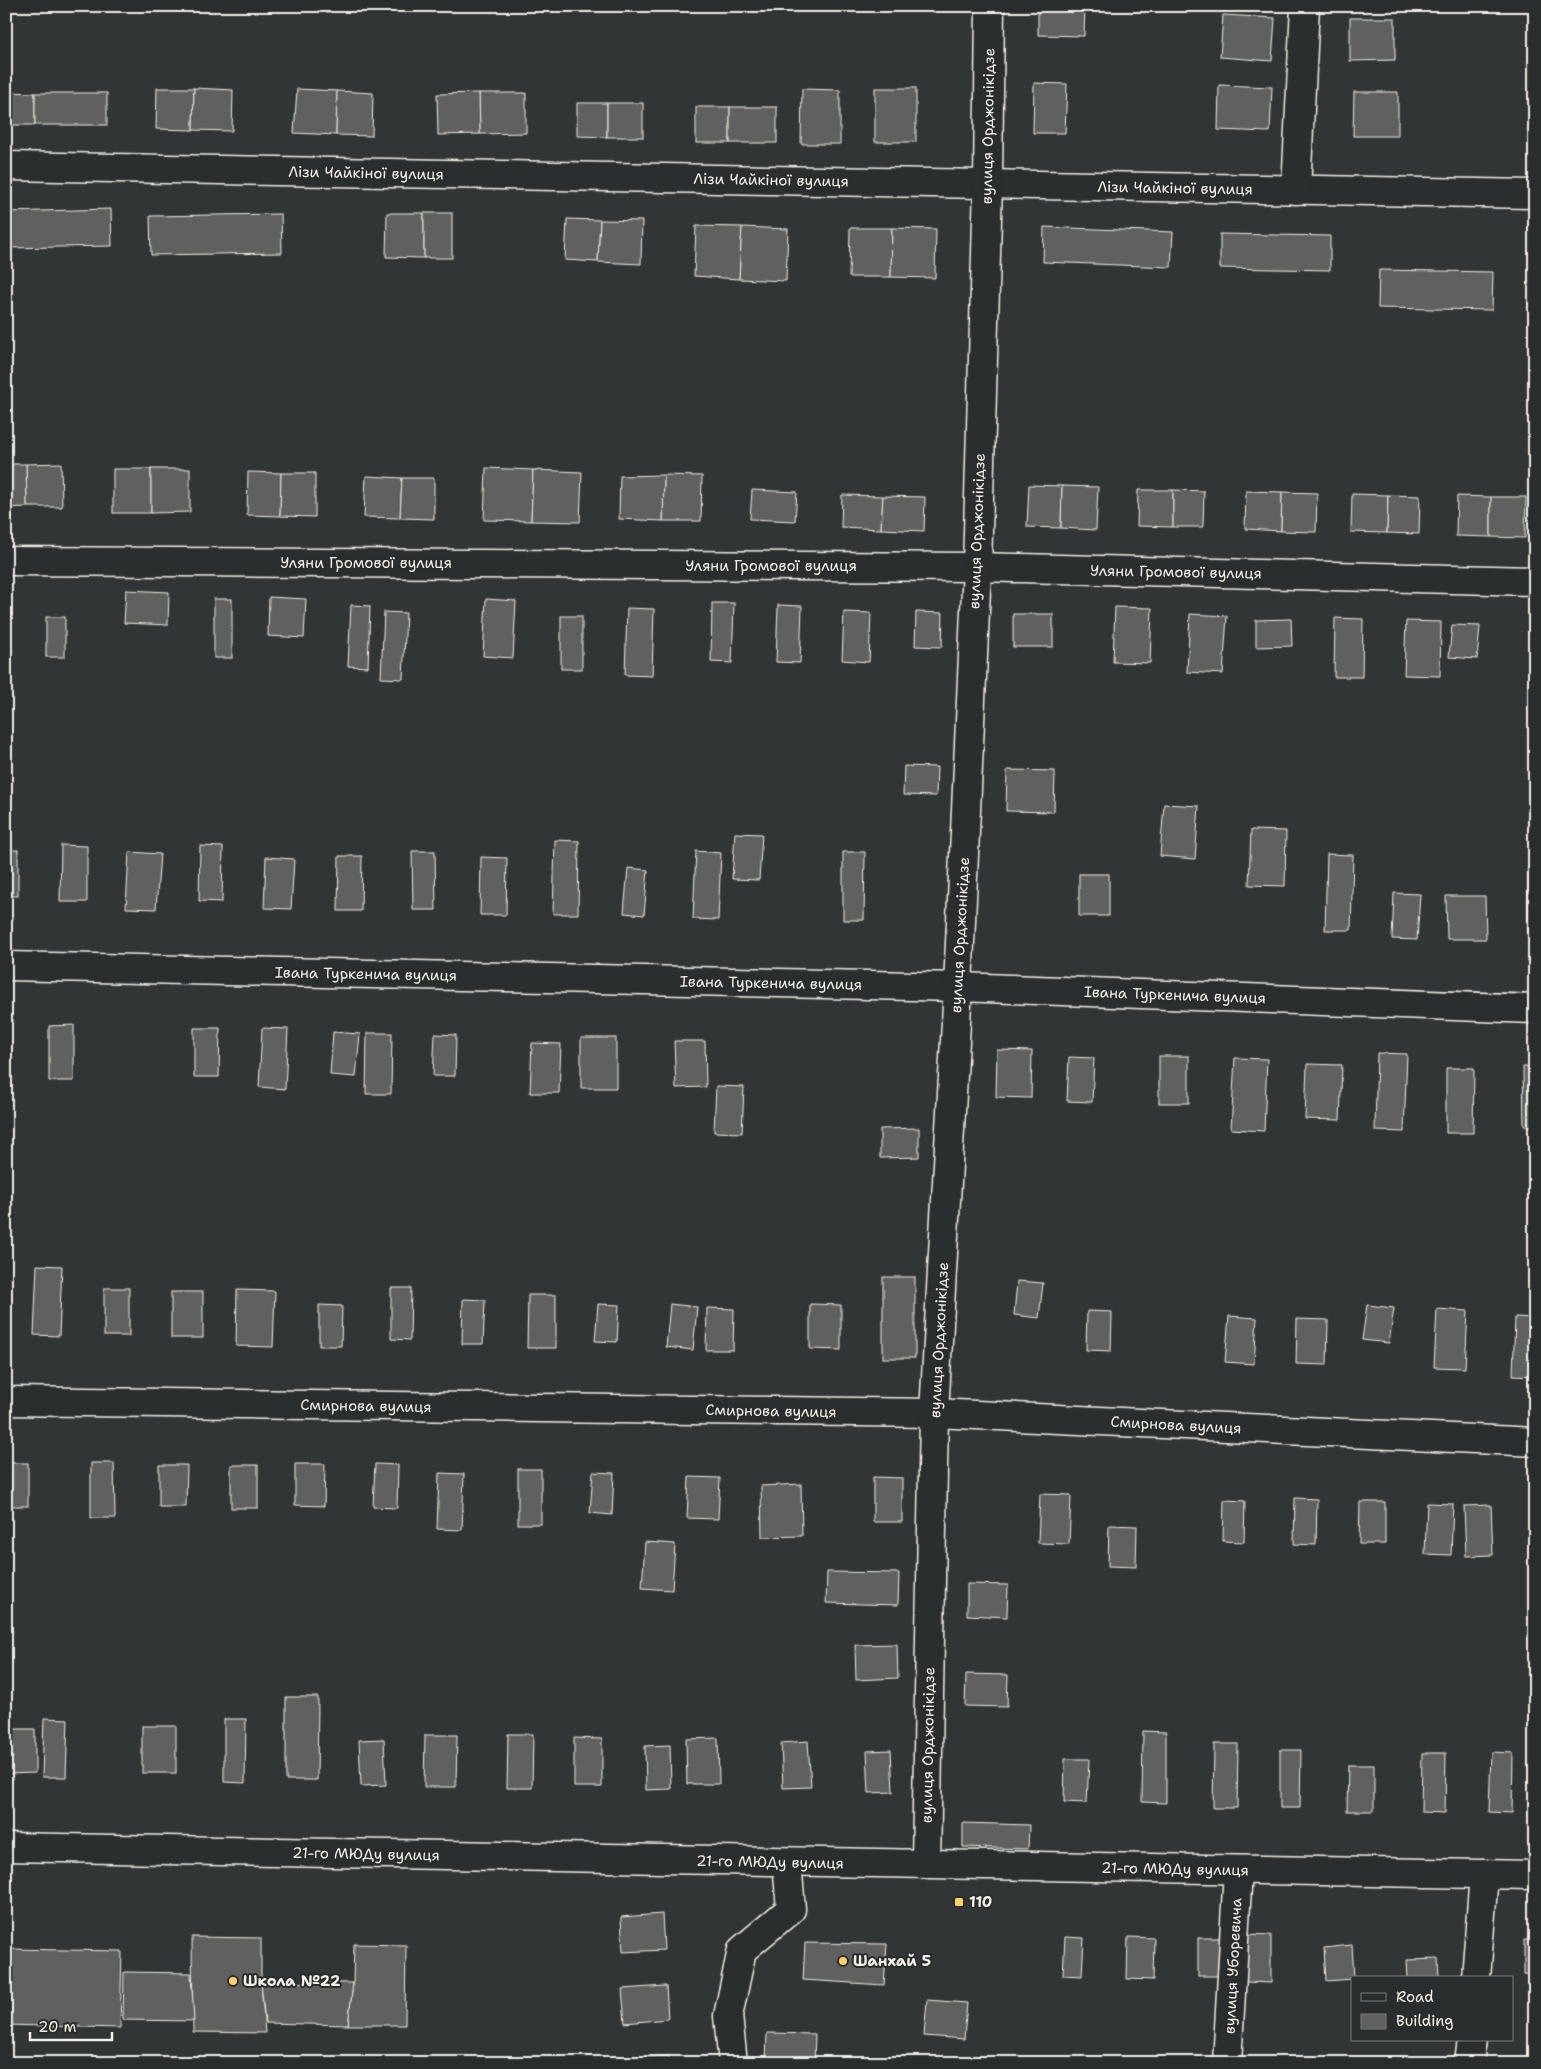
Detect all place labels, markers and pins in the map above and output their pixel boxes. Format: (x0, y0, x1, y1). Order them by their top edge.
place label: 110 (969, 1892, 992, 1912)
marker: 110 (953, 1896, 965, 1908)
place label: Шанхай 5 (853, 1951, 931, 1971)
marker: Шанхай 5 (837, 1955, 849, 1967)
place label: Школа №22 (243, 1971, 341, 1991)
marker: Школа №22 (227, 1975, 239, 1987)

